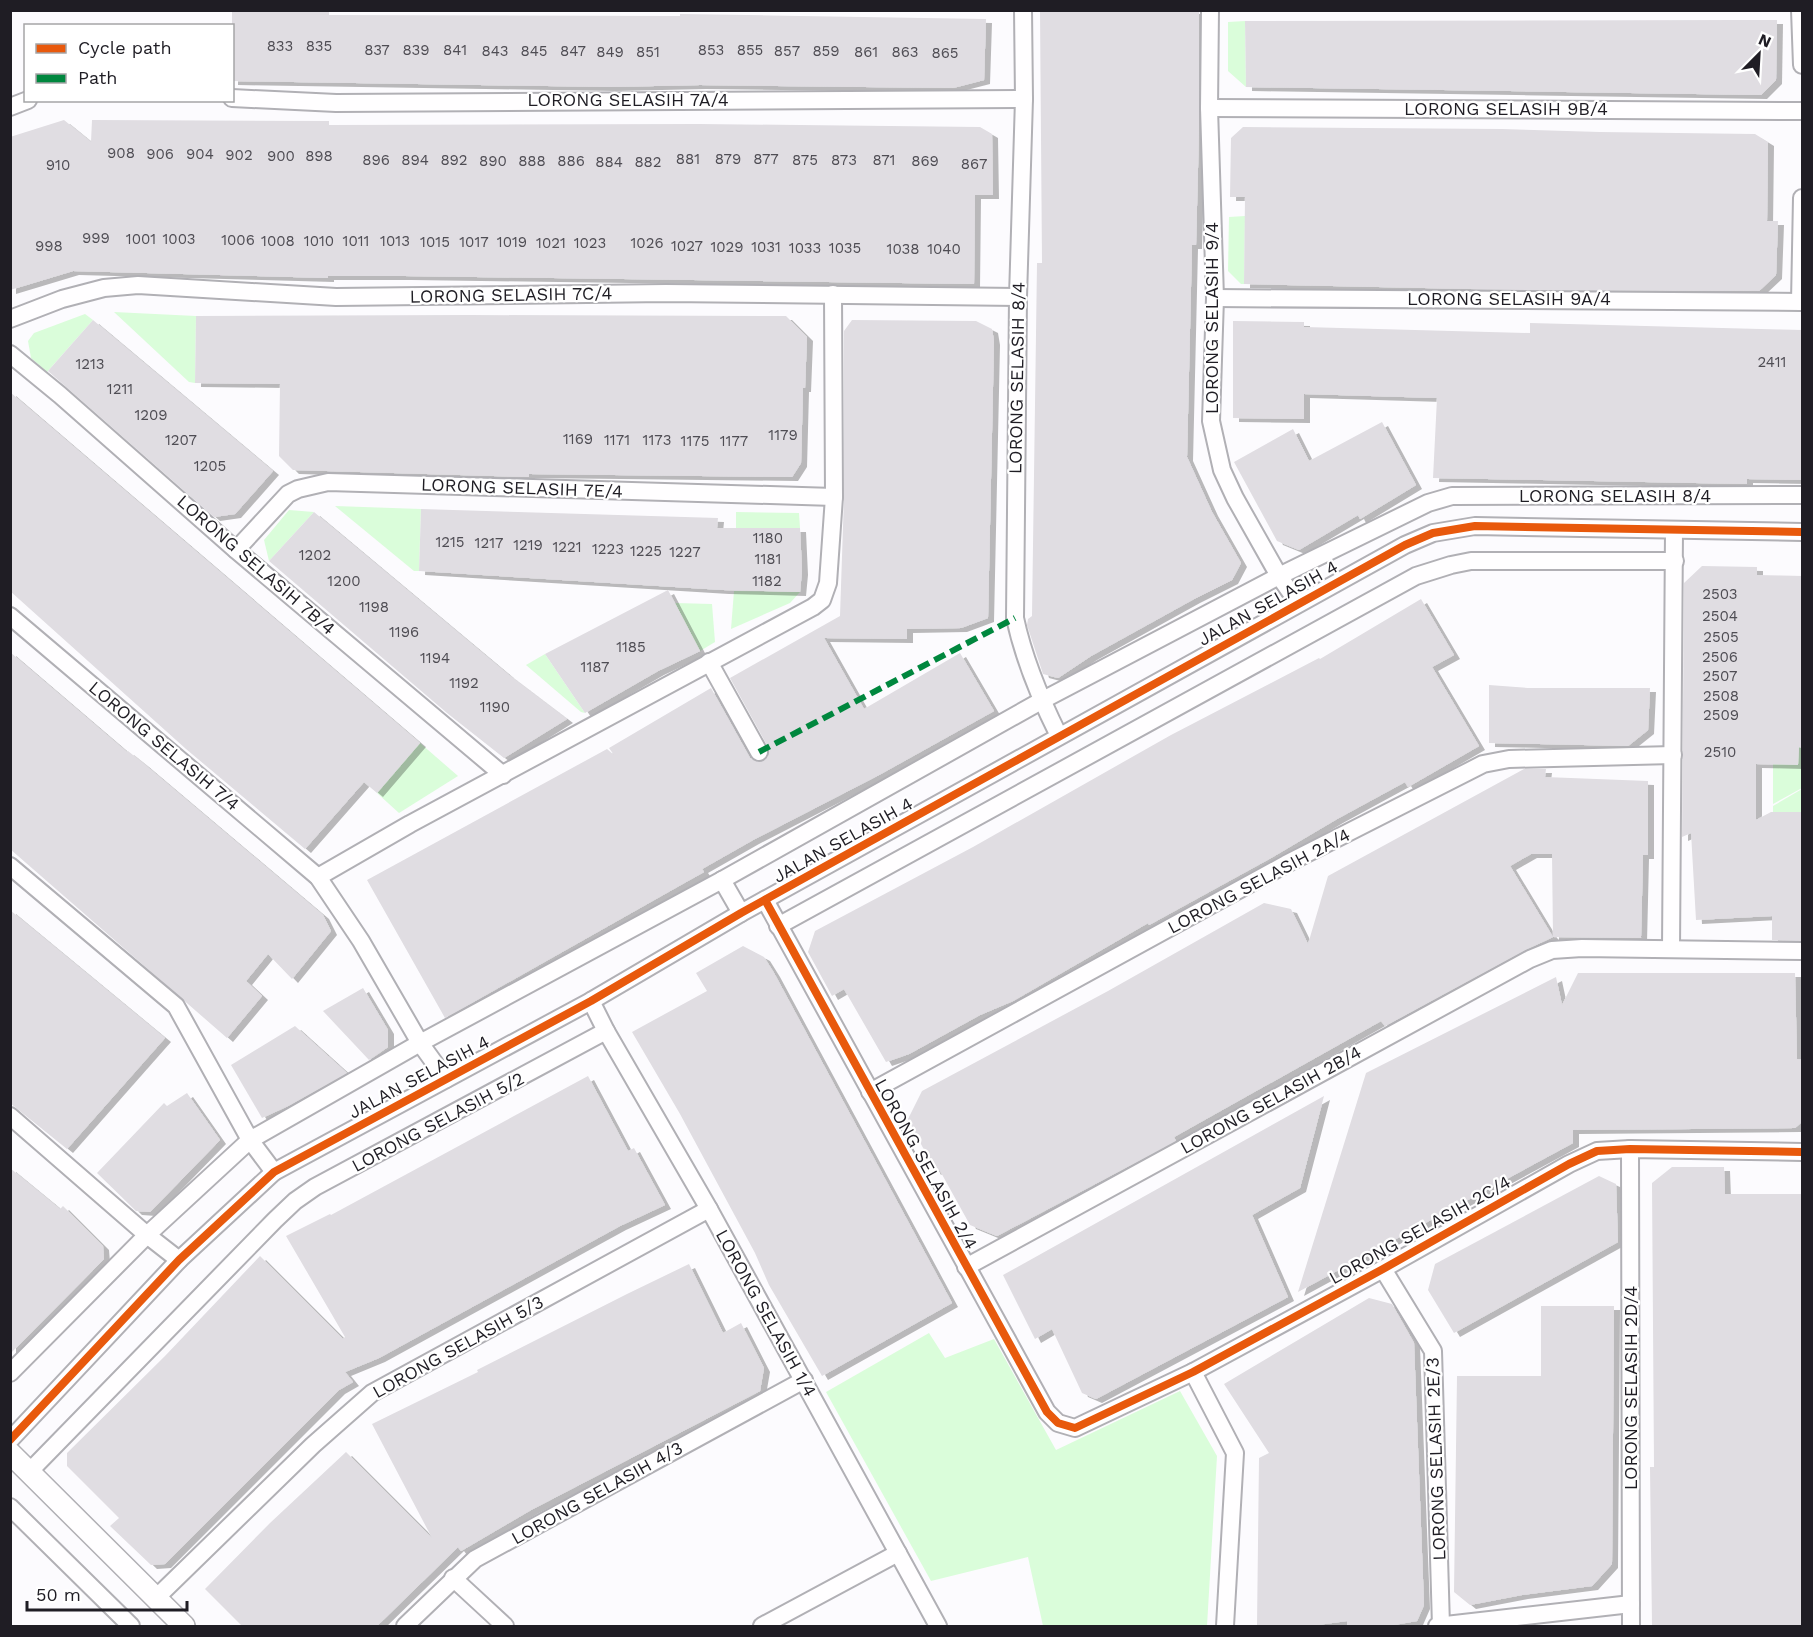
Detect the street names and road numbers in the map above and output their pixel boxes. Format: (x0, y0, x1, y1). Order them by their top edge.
street label: LORONG SELASIH 7A/4 (527, 89, 729, 110)
street label: LORONG SELASIH 9B/4 (1404, 98, 1608, 119)
street label: LORONG SELASIH 9/4 (1201, 222, 1222, 414)
street label: LORONG SELASIH 7C/4 (409, 282, 613, 307)
street label: LORONG SELASIH 8/4 (1004, 282, 1029, 474)
street label: LORONG SELASIH 9A/4 (1407, 288, 1611, 309)
street label: LORONG SELASIH 7E/4 (421, 473, 623, 502)
street label: LORONG SELASIH 8/4 (1519, 485, 1711, 506)
street label: LORONG SELASIH 7B/4 (173, 490, 340, 639)
street label: JALAN SELASIH 4 (1194, 555, 1341, 650)
street label: LORONG SELASIH 7/4 (85, 677, 244, 815)
street label: JALAN SELASIH 4 (769, 792, 916, 887)
street label: LORONG SELASIH 2A/4 (1164, 823, 1354, 938)
street label: JALAN SELASIH 4 (345, 1031, 493, 1123)
street label: LORONG SELASIH 2B/4 (1177, 1041, 1365, 1158)
street label: LORONG SELASIH 5/2 (348, 1067, 528, 1176)
street label: LORONG SELASIH 2/4 (871, 1075, 982, 1253)
street label: LORONG SELASIH 2C/4 (1325, 1171, 1514, 1288)
street label: LORONG SELASIH 1/4 (712, 1225, 821, 1400)
street label: LORONG SELASIH 2D/4 (1620, 1286, 1641, 1490)
street label: LORONG SELASIH 5/3 (369, 1291, 547, 1402)
street label: LORONG SELASIH 2E/3 (1421, 1357, 1450, 1561)
street label: LORONG SELASIH 4/3 (507, 1437, 686, 1548)

